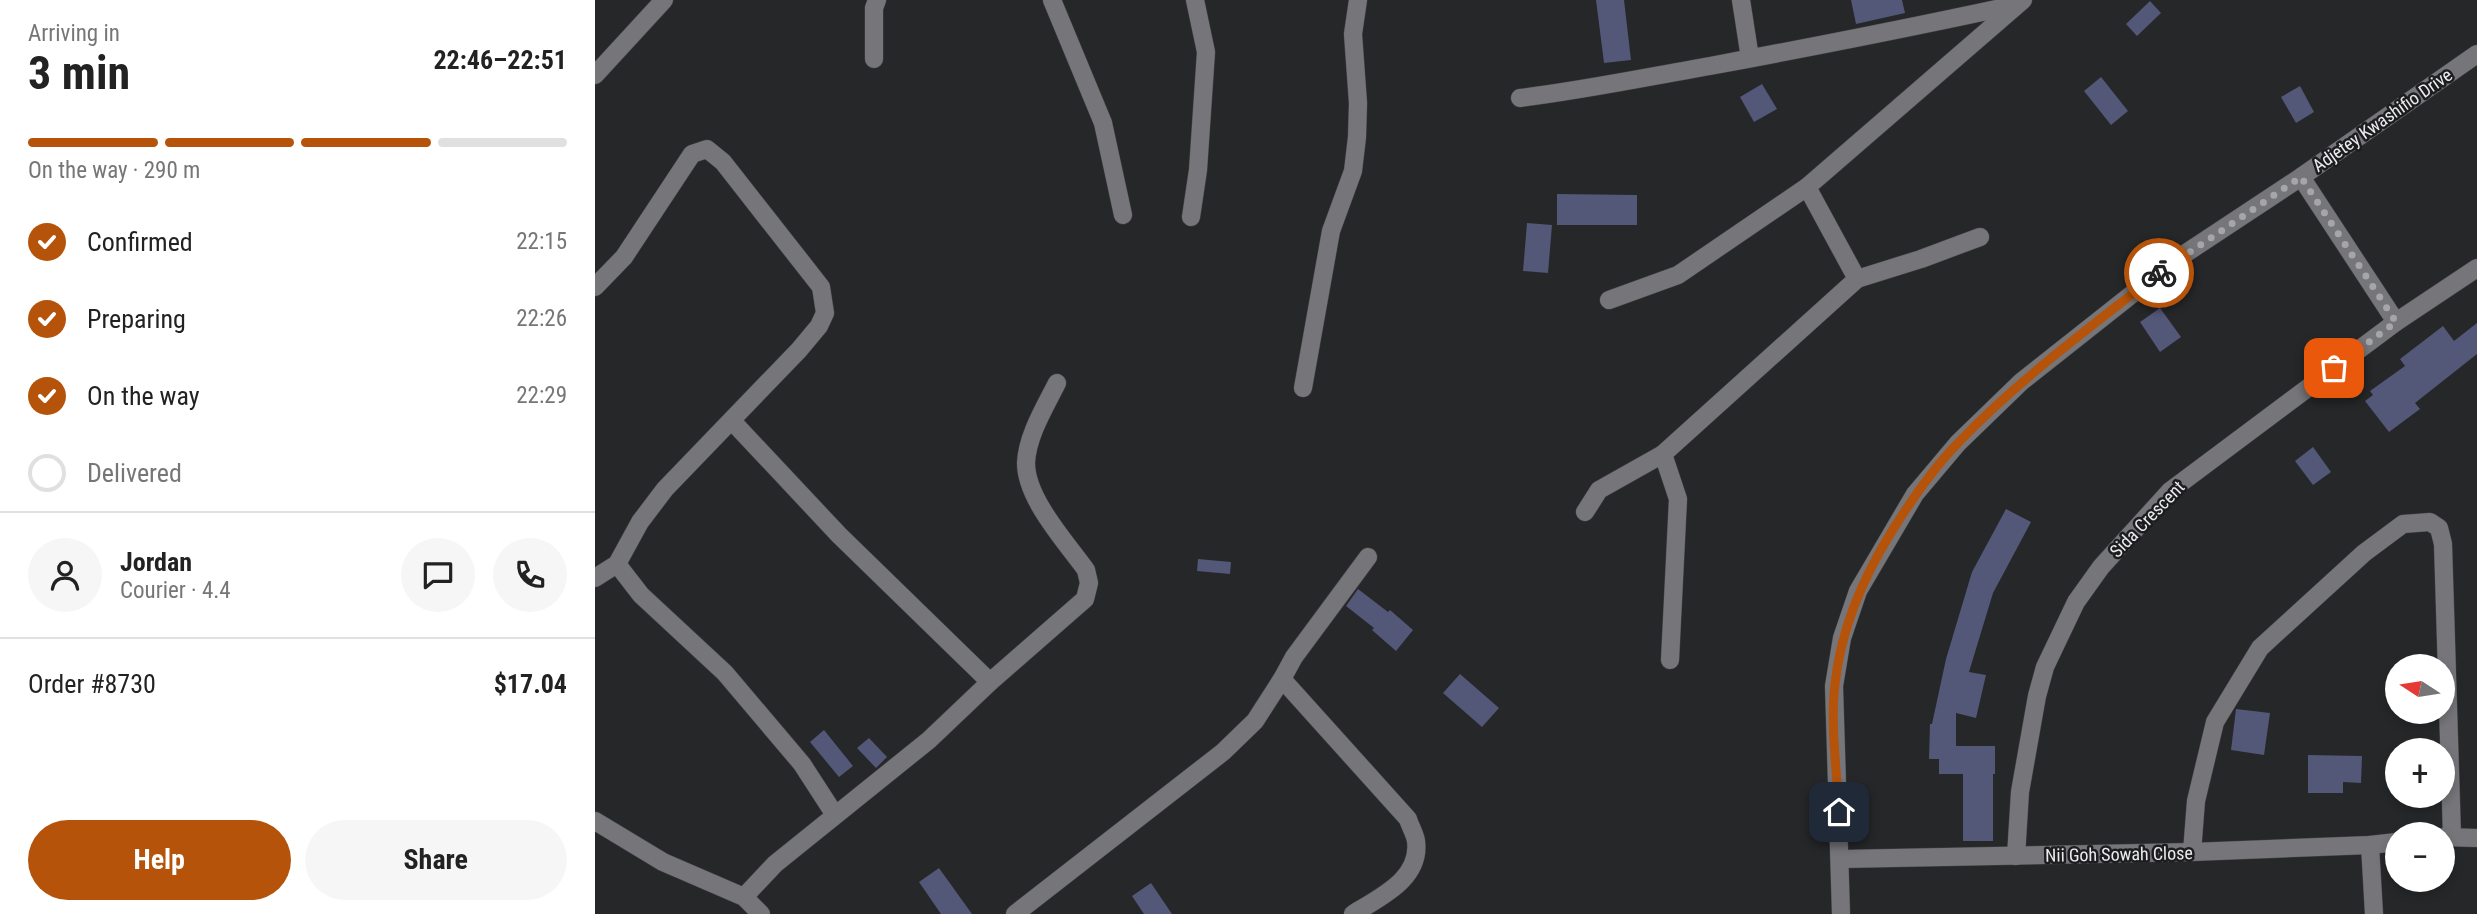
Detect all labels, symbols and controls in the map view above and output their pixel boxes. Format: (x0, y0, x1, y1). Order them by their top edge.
text: Arriving in (28, 20, 120, 47)
text: 22:46–22:51 (433, 45, 567, 75)
text: 3 min (28, 46, 130, 100)
street label: Adjetey Kwashifio Drive (2308, 64, 2456, 176)
text: On the way · 290 m (28, 157, 200, 184)
icon: check (28, 223, 66, 261)
text: Confirmed (87, 227, 193, 257)
text: 22:15 (516, 228, 567, 255)
courier (2124, 238, 2194, 308)
icon: bike (2140, 254, 2178, 292)
icon: check (28, 300, 66, 338)
text: Preparing (87, 304, 186, 334)
text: 22:26 (516, 305, 567, 332)
pin (2304, 338, 2364, 398)
icon: bag (2315, 349, 2353, 387)
icon: check (28, 377, 66, 415)
text: On the way (87, 381, 200, 411)
text: 22:29 (516, 382, 567, 409)
text: Delivered (87, 458, 182, 488)
street label: Sida Crescent (2105, 476, 2189, 562)
button: person (28, 538, 102, 612)
button: chat (401, 538, 475, 612)
button: phone (493, 538, 567, 612)
text: Jordan (120, 547, 192, 577)
text: Courier · 4.4 (120, 577, 231, 604)
north arrow (2385, 654, 2455, 724)
map controls (2385, 654, 2455, 892)
text: Order #8730 (28, 669, 156, 699)
text: $17.04 (494, 669, 567, 699)
button: + (2385, 738, 2455, 808)
pin (1809, 782, 1869, 842)
icon: home (1820, 793, 1858, 831)
button: Help (28, 820, 291, 900)
button: Share (305, 820, 567, 900)
button: − (2385, 822, 2455, 892)
street label: Nii Goh Sowah Close (2045, 842, 2193, 866)

